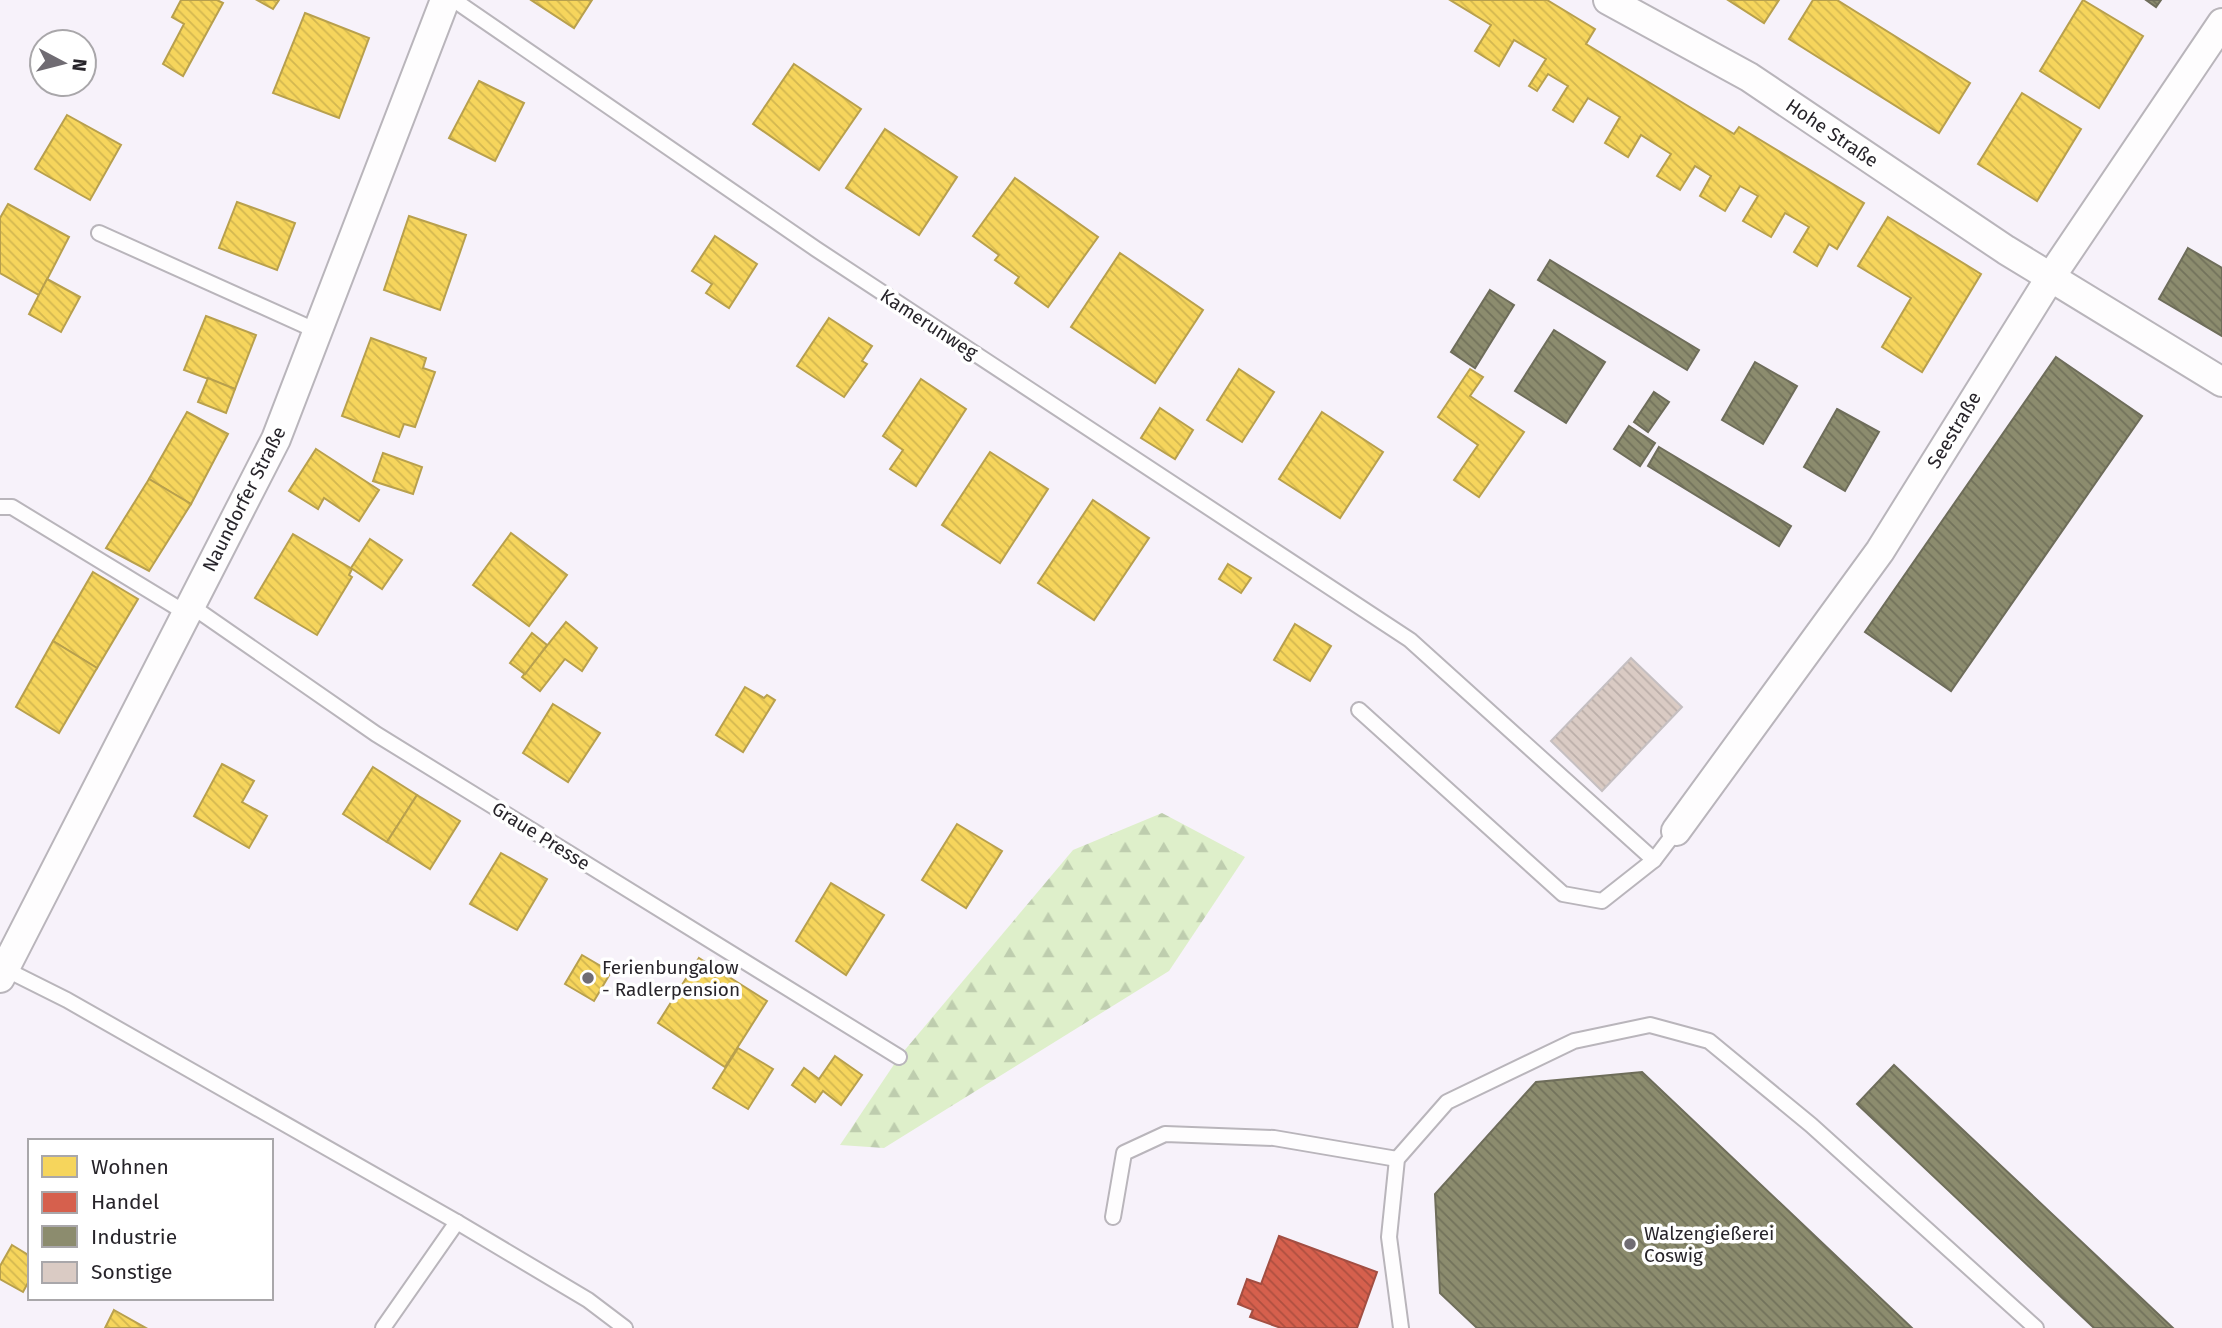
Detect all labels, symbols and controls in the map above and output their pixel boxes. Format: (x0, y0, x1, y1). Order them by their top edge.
north arrow (28, 28, 98, 98)
text: N (67, 57, 92, 73)
street label: Hohe Straße (1781, 94, 1883, 172)
street label: Kamerunweg (876, 284, 982, 364)
street label: Seestraße (1922, 387, 1986, 473)
street label: Naundorfer Straße (197, 422, 291, 576)
street label: Graue Presse (488, 797, 594, 875)
place label: Ferienbungalow - Radlerpension (602, 956, 740, 1001)
marker: Ferienbungalow - Radlerpension (580, 970, 596, 986)
legend (28, 1139, 273, 1300)
text: Wohnen (91, 1154, 169, 1180)
text: Handel (91, 1189, 159, 1215)
place label: Walzengießerei Coswig (1644, 1222, 1774, 1267)
text: Industrie (91, 1224, 177, 1250)
marker: Walzengießerei Coswig (1622, 1236, 1638, 1252)
text: Sonstige (91, 1259, 172, 1285)

